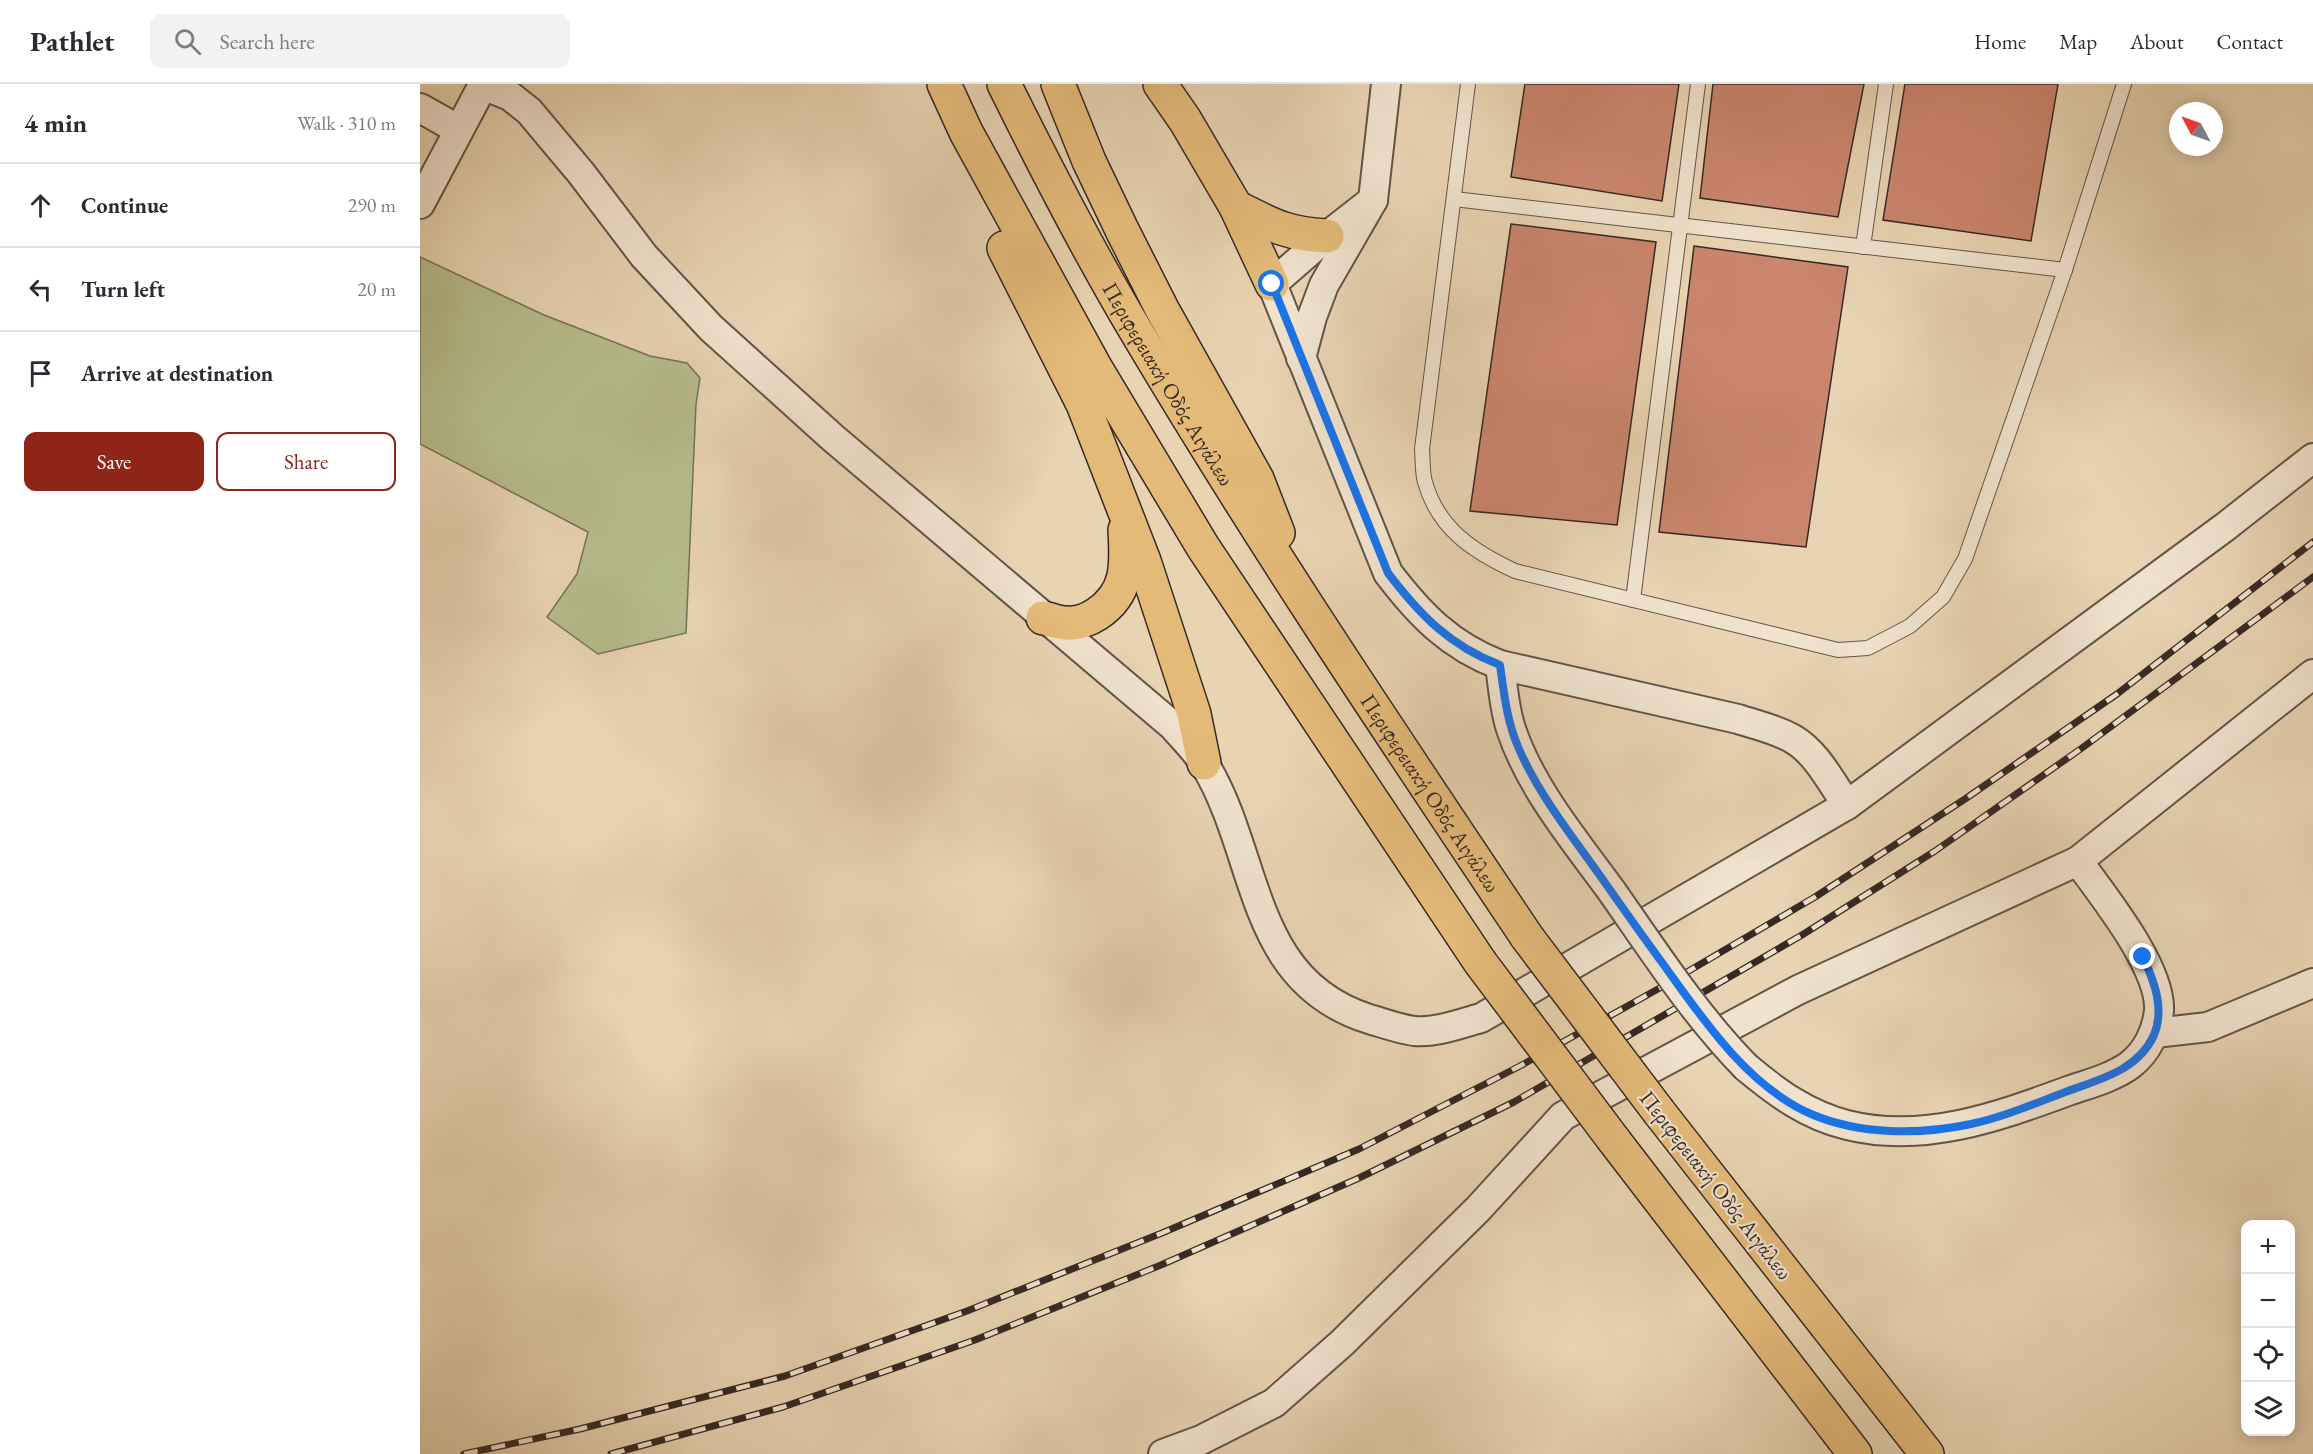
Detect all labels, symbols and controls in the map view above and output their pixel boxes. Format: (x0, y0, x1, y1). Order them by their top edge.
search box (150, 14, 570, 68)
text: Pathlet (30, 23, 114, 59)
icon: search (171, 25, 204, 58)
text: Search here (219, 27, 315, 56)
text: Home (1974, 28, 2026, 55)
text: Map (2059, 28, 2097, 55)
text: About (2130, 28, 2183, 55)
text: Contact (2216, 28, 2283, 55)
north arrow (2169, 102, 2223, 156)
text: 4 min (24, 106, 87, 140)
text: Walk · 310 m (297, 110, 396, 136)
icon: ahead (24, 189, 57, 222)
text: Continue (81, 191, 168, 220)
text: 290 m (348, 192, 396, 218)
route start (1258, 270, 1284, 296)
icon: left (24, 273, 57, 306)
text: Turn left (81, 275, 165, 304)
text: 20 m (357, 276, 396, 302)
street label: Περιφερειακή Οδός Αιγάλεω (1096, 277, 1241, 491)
icon: arrive (24, 357, 57, 390)
text: Arrive at destination (81, 359, 273, 388)
button: Save (24, 432, 204, 491)
button: Share (216, 432, 396, 491)
street label: Περιφερειακή Οδός Αιγάλεω (1354, 688, 1507, 898)
route end (2129, 943, 2155, 969)
street label: Περιφερειακή Οδός Αιγάλεω (1633, 1084, 1799, 1286)
map controls (2241, 1220, 2295, 1436)
button: + (2241, 1220, 2295, 1274)
button: − (2241, 1274, 2295, 1328)
button: locate (2241, 1328, 2295, 1382)
button: layers (2241, 1382, 2295, 1436)

